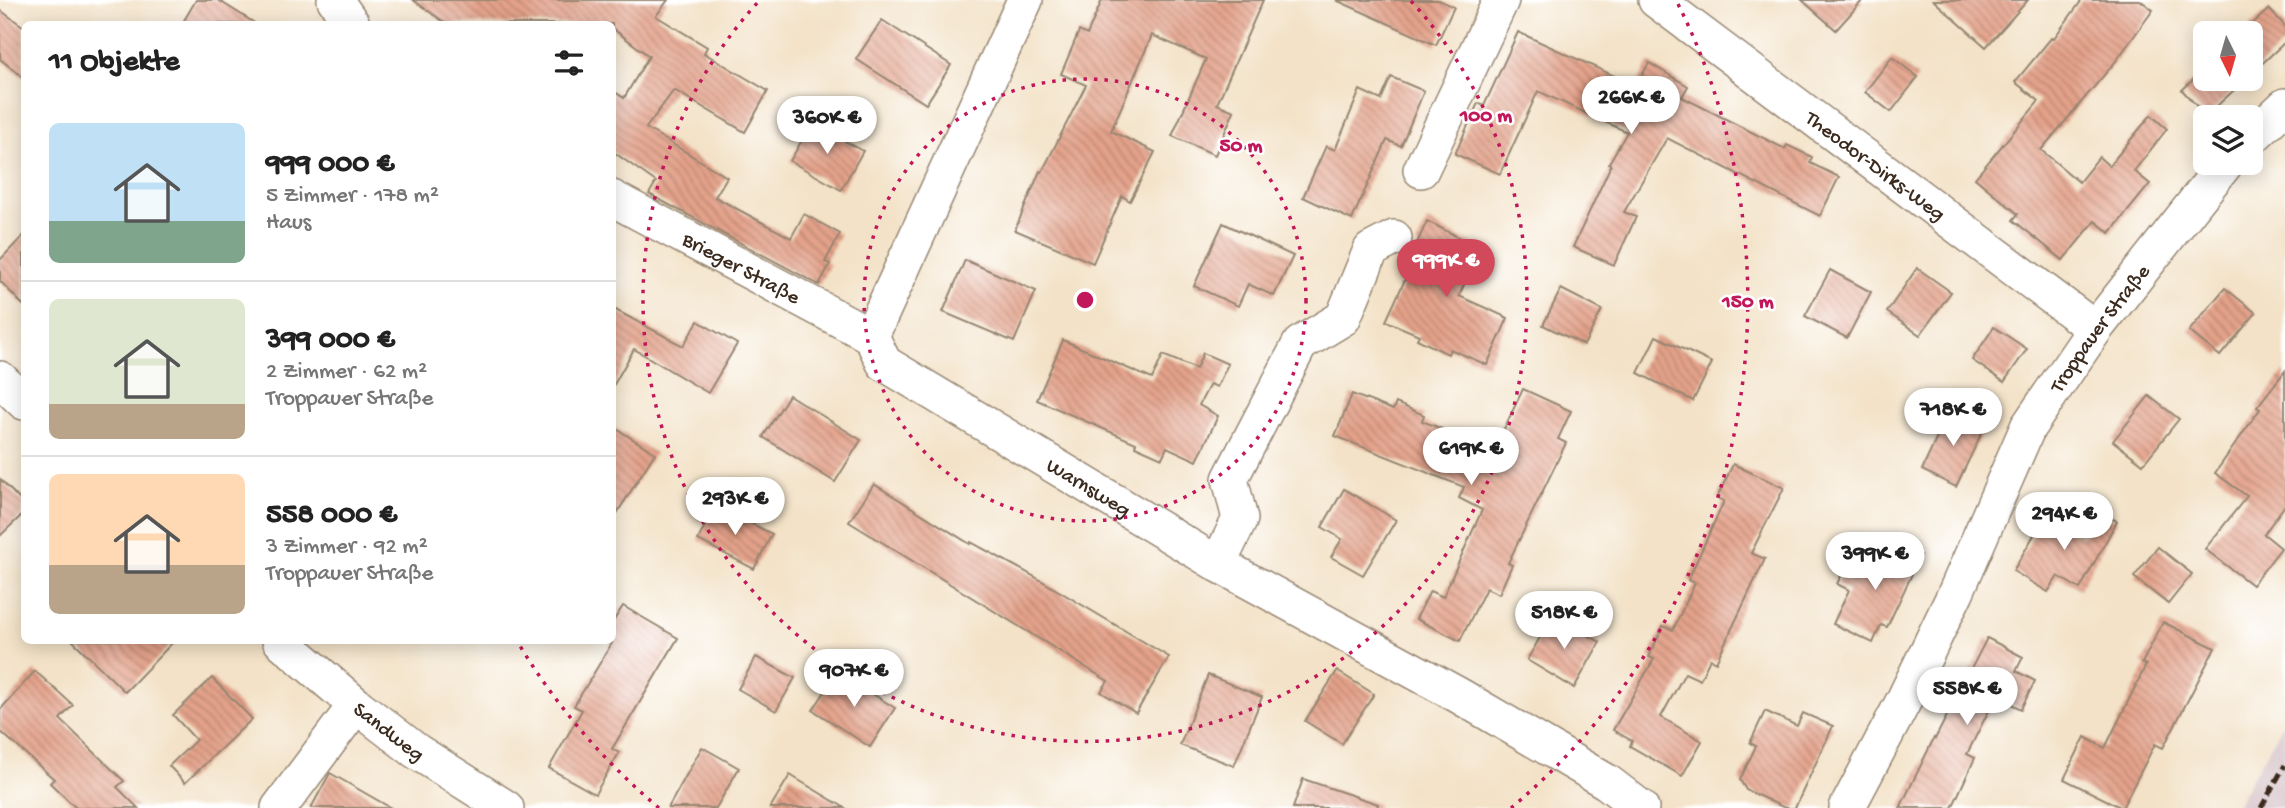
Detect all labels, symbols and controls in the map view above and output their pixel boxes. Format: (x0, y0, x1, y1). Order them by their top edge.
north arrow (2193, 21, 2263, 91)
map controls (2193, 21, 2263, 175)
icon: filters (550, 44, 588, 82)
text: 11 Objekte (49, 46, 180, 81)
pin: 266K € (1574, 76, 1688, 136)
text: 266K € (1598, 85, 1664, 112)
pin: 360K € (770, 96, 884, 156)
text: 360K € (793, 105, 861, 132)
text: 100 m (1459, 105, 1512, 130)
button: layers (2193, 105, 2263, 175)
street label: Theodor-Dirks-Weg (1798, 107, 1949, 228)
text: 50 m (1220, 135, 1263, 160)
text: 999 000 € (266, 148, 394, 183)
icon: home (105, 151, 189, 235)
text: 5 Zimmer · 178 m² (266, 183, 439, 210)
text: Haus (266, 210, 311, 237)
street label: Brieger Straße (676, 228, 804, 312)
pin: 999K € (1389, 240, 1503, 299)
text: 999K € (1413, 248, 1479, 275)
street label: Troppauer Straße (2046, 260, 2158, 399)
centre of rings (1073, 288, 1097, 312)
text: 150 m (1721, 291, 1774, 316)
text: 399 000 € (266, 324, 395, 359)
icon: home (105, 327, 189, 411)
text: 2 Zimmer · 62 m² (266, 359, 427, 386)
text: Troppauer Straße (266, 386, 433, 413)
pin: 718K € (1896, 388, 2010, 448)
text: 718K € (1920, 397, 1986, 424)
pin: 619K € (1414, 428, 1528, 487)
text: 619K € (1439, 436, 1503, 463)
street label: Warnsweg (1041, 455, 1134, 524)
pin: 293K € (678, 477, 792, 537)
text: 293K € (702, 486, 768, 513)
pin: 294K € (2007, 492, 2121, 552)
text: 558 000 € (266, 499, 397, 534)
text: 294K € (2031, 501, 2097, 528)
icon: home (105, 502, 189, 586)
pin: 399K € (1818, 532, 1932, 592)
text: 3 Zimmer · 92 m² (266, 534, 428, 561)
text: 399K € (1842, 541, 1908, 568)
text: Troppauer Straße (266, 561, 433, 588)
pin: 518K € (1507, 592, 1621, 651)
text: 518K € (1531, 600, 1597, 627)
pin: 907K € (797, 650, 911, 709)
text: 907K € (820, 658, 888, 685)
pin: 558K € (1910, 668, 2024, 727)
text: 558K € (1933, 676, 2001, 703)
street label: Sandweg (347, 698, 427, 769)

